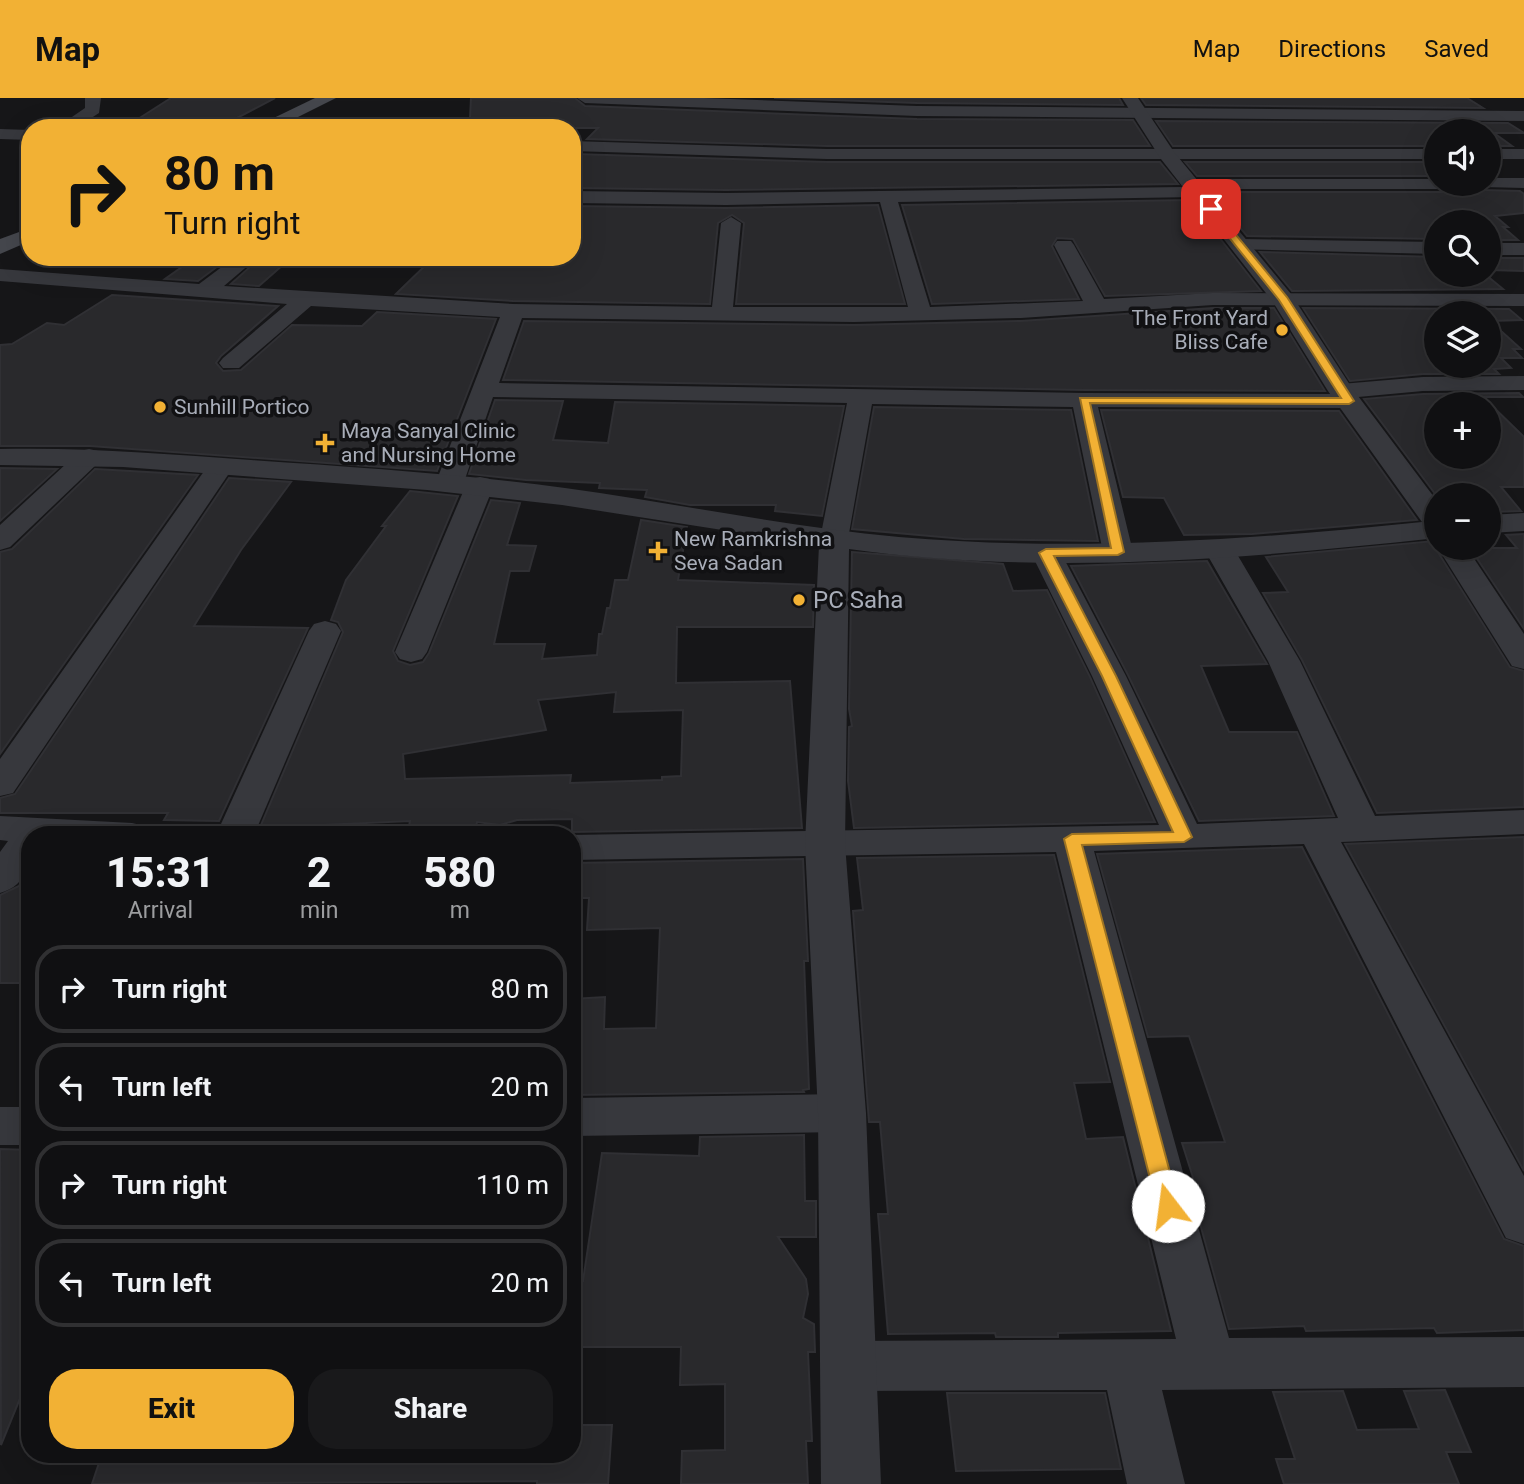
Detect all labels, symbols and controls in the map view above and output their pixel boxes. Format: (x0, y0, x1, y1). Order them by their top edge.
text: Map (35, 30, 100, 69)
text: Map (1193, 35, 1240, 63)
text: Directions (1278, 35, 1386, 63)
text: Saved (1424, 35, 1489, 63)
map controls (1424, 119, 1501, 560)
button: sound (1424, 119, 1501, 196)
text: 80 m (164, 145, 275, 202)
icon: right (49, 147, 140, 238)
pin (1181, 179, 1241, 239)
icon: arrive (1192, 190, 1230, 228)
text: Turn right (164, 204, 300, 242)
button: search (1424, 210, 1501, 287)
button: layers (1424, 301, 1501, 378)
place label: The Front Yard Bliss Cafe (1132, 306, 1268, 354)
marker: The Front Yard Bliss Cafe (1274, 322, 1290, 338)
button: + (1424, 392, 1501, 469)
place label: Sunhill Portico (174, 395, 309, 419)
marker: Sunhill Portico (152, 399, 168, 415)
place label: Maya Sanyal Clinic and Nursing Home (341, 419, 516, 467)
marker: Maya Sanyal Clinic and Nursing Home (315, 433, 335, 453)
button: − (1424, 483, 1501, 560)
place label: New Ramkrishna Seva Sadan (674, 527, 832, 575)
marker: New Ramkrishna Seva Sadan (648, 541, 668, 561)
place label: PC Saha (813, 586, 903, 614)
marker: PC Saha (791, 592, 807, 608)
text: 15:31 (106, 848, 215, 897)
text: 2 (307, 848, 331, 897)
text: 580 (423, 848, 496, 897)
text: Arrival (128, 897, 193, 924)
text: min (300, 897, 338, 924)
text: m (450, 897, 470, 924)
icon: right (53, 970, 91, 1008)
text: Turn right (112, 974, 227, 1004)
text: 80 m (491, 974, 549, 1004)
icon: left (53, 1068, 91, 1106)
text: Turn left (112, 1072, 211, 1102)
text: 20 m (491, 1072, 549, 1102)
icon: right (53, 1166, 91, 1204)
position arrow (1131, 1169, 1205, 1243)
text: Turn right (112, 1170, 227, 1200)
text: 110 m (476, 1170, 549, 1200)
icon: left (53, 1264, 91, 1302)
text: Turn left (112, 1268, 211, 1298)
text: 20 m (491, 1268, 549, 1298)
button: Exit (49, 1369, 294, 1449)
button: Share (308, 1369, 553, 1449)

